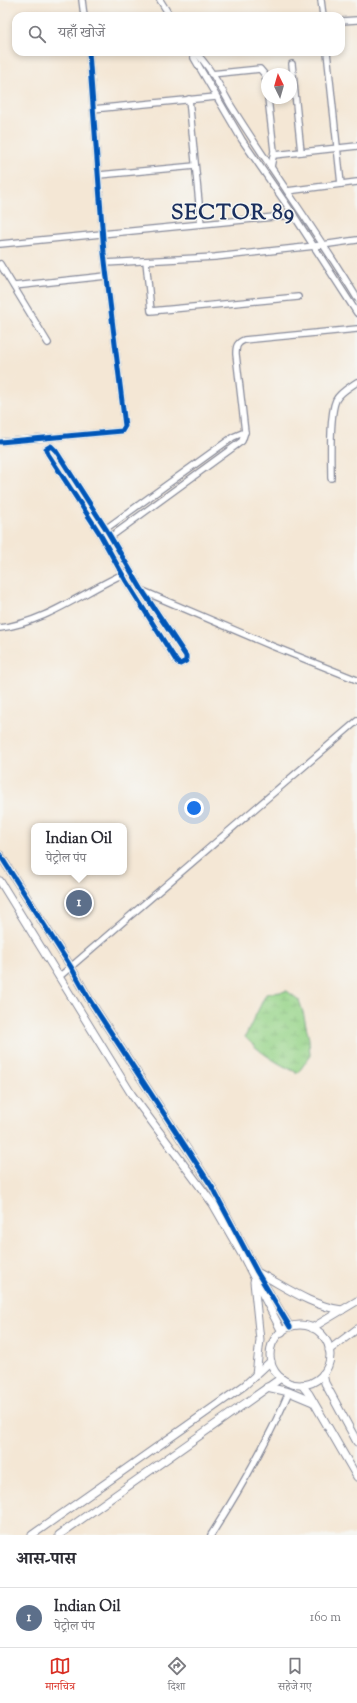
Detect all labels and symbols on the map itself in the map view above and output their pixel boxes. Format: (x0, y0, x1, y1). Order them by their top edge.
north arrow (261, 68, 297, 104)
district label: SECTOR 89 (171, 199, 295, 229)
your location (184, 798, 204, 818)
pin: 1 (66, 888, 92, 918)

